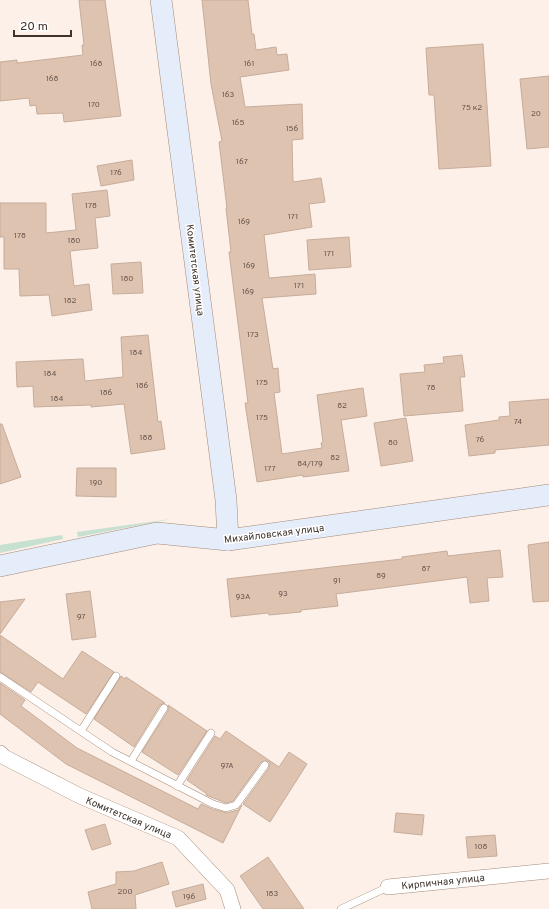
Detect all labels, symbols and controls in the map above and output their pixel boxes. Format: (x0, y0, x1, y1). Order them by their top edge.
scale bar (14, 12, 71, 38)
text: 20 m (20, 19, 48, 35)
house number: 168 (90, 59, 102, 69)
house number: 161 (244, 59, 254, 69)
house number: 168 (46, 74, 58, 84)
house number: 163 (222, 90, 234, 100)
house number: 170 (88, 100, 100, 110)
house number: 75 к2 (462, 103, 482, 113)
house number: 20 (531, 109, 541, 119)
house number: 165 (232, 118, 244, 128)
house number: 156 (286, 124, 299, 134)
house number: 167 (236, 157, 248, 167)
house number: 176 (110, 168, 122, 178)
house number: 178 (85, 201, 97, 211)
house number: 171 (288, 212, 298, 222)
house number: 169 (238, 217, 250, 227)
street label: Комитетская улица (182, 224, 207, 317)
house number: 178 (14, 231, 26, 241)
house number: 180 (68, 236, 80, 246)
house number: 171 (324, 249, 334, 259)
house number: 169 (243, 261, 255, 271)
house number: 180 (121, 274, 133, 284)
house number: 171 (294, 281, 304, 291)
house number: 169 (242, 287, 254, 297)
house number: 182 (64, 296, 76, 306)
house number: 173 (247, 330, 259, 340)
house number: 184 (130, 348, 142, 358)
house number: 184 (44, 369, 56, 379)
house number: 175 (256, 378, 268, 388)
house number: 186 (136, 381, 149, 391)
house number: 78 (427, 383, 436, 393)
house number: 186 (100, 388, 113, 398)
house number: 184 (51, 394, 63, 404)
house number: 82 (337, 401, 347, 411)
house number: 175 (256, 413, 268, 423)
house number: 74 (514, 417, 522, 427)
house number: 188 (140, 433, 152, 443)
house number: 76 (476, 435, 484, 445)
house number: 80 (388, 438, 398, 448)
house number: 82 (330, 453, 340, 463)
house number: 84/179 (297, 459, 323, 469)
house number: 177 (264, 464, 276, 474)
house number: 190 (90, 478, 102, 488)
street label: Михайловская улица (223, 522, 325, 547)
house number: 87 (422, 564, 430, 574)
house number: 89 (376, 571, 386, 581)
house number: 91 (333, 576, 341, 586)
house number: 93 (278, 589, 288, 599)
house number: 93А (236, 592, 251, 602)
house number: 97 (77, 612, 85, 622)
house number: 97А (220, 761, 234, 771)
street label: Комитетская улица (84, 794, 173, 842)
house number: 108 (474, 842, 488, 852)
street label: Кирпичная улица (401, 872, 486, 893)
house number: 200 (117, 887, 133, 897)
house number: 183 (266, 889, 279, 899)
house number: 196 (183, 892, 195, 902)

